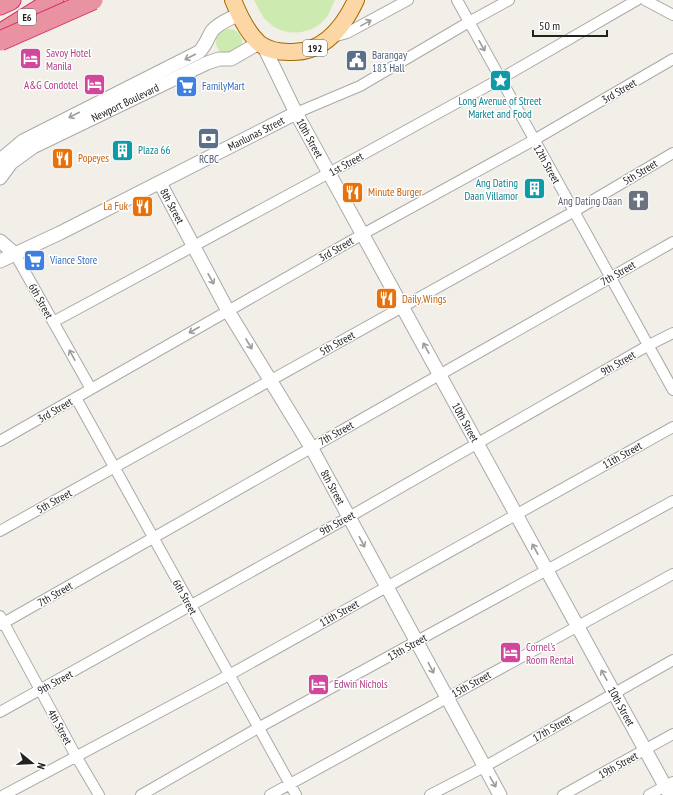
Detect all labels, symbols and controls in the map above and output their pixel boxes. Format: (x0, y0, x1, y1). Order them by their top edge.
road number: E6 (18, 9, 36, 25)
scale bar (533, 12, 607, 38)
one-way arrow (360, 18, 372, 26)
text: 50 m (539, 18, 560, 33)
road number: 192 (303, 40, 327, 56)
one-way arrow (479, 40, 487, 52)
hotel icon: Savoy Hotel Manila (17, 46, 43, 72)
place label: Savoy Hotel Manila (46, 46, 91, 73)
public building icon: Barangay 183 Hall (343, 48, 369, 74)
place label: Barangay 183 Hall (372, 48, 408, 75)
one-way arrow (184, 54, 196, 61)
place icon: Long Avenue of Street Market and Food (487, 68, 513, 94)
hotel icon: A&G Condotel (81, 72, 107, 98)
supermarket icon: FamilyMart (173, 73, 199, 99)
street label: 3rd Street (599, 75, 639, 107)
place label: A&G Condotel (24, 78, 78, 92)
place label: FamilyMart (202, 79, 245, 93)
street label: Newport Boulevard (89, 80, 161, 125)
place label: Long Avenue of Street Market and Food (458, 94, 542, 121)
one-way arrow (68, 112, 80, 119)
street label: Manlunas Street (225, 113, 287, 154)
street label: 10th Street (293, 116, 326, 160)
bank icon: RCBC (196, 126, 222, 152)
building icon: Plaza 66 (110, 137, 136, 163)
street label: 12th Street (530, 142, 564, 186)
place label: Plaza 66 (138, 143, 171, 157)
restaurant icon: Popeyes (49, 145, 75, 171)
street label: 1st Street (327, 149, 365, 179)
place label: Popeyes (78, 151, 109, 165)
place label: RCBC (199, 152, 219, 166)
street label: 5th Street (620, 156, 660, 188)
place label: Ang Dating Daan Villamor (465, 176, 518, 203)
building icon: Ang Dating Daan Villamor (521, 176, 547, 202)
restaurant icon: Minute Burger (340, 179, 366, 205)
place label: Minute Burger (368, 185, 422, 199)
street label: 8th Street (157, 186, 187, 226)
church icon: Ang Dating Daan (625, 188, 651, 214)
restaurant icon: La Fuk (130, 193, 156, 219)
place label: Ang Dating Daan (558, 194, 622, 208)
place label: La Fuk (103, 199, 129, 213)
street label: 3rd Street (316, 233, 356, 265)
supermarket icon: Viance Store (21, 247, 47, 273)
place label: Viance Store (49, 253, 98, 267)
street label: 7th Street (598, 257, 638, 289)
one-way arrow (207, 273, 215, 285)
street label: 6th Street (26, 281, 56, 321)
restaurant icon: Daily Wings (373, 286, 399, 312)
place label: Daily Wings (402, 292, 446, 306)
one-way arrow (189, 327, 201, 335)
street label: 5th Street (317, 328, 357, 358)
one-way arrow (245, 338, 253, 350)
one-way arrow (422, 343, 430, 355)
street label: 9th Street (598, 347, 638, 379)
one-way arrow (67, 349, 75, 361)
street label: 3rd Street (35, 394, 75, 426)
street label: 10th Street (449, 400, 482, 444)
street label: 7th Street (316, 418, 356, 448)
street label: 11th Street (600, 438, 644, 472)
street label: 8th Street (318, 467, 348, 507)
street label: 5th Street (34, 486, 74, 516)
street label: 9th Street (317, 508, 357, 538)
one-way arrow (359, 536, 366, 548)
one-way arrow (531, 543, 538, 555)
street label: 6th Street (170, 577, 200, 617)
street label: 7th Street (35, 578, 75, 610)
street label: 11th Street (317, 596, 361, 630)
street label: 13th Street (385, 630, 429, 664)
hotel icon: Cornel's Room Rental (497, 640, 523, 666)
place label: Cornel's Room Rental (526, 640, 574, 667)
one-way arrow (428, 662, 436, 674)
street label: 9th Street (35, 667, 75, 697)
street label: 15th Street (449, 667, 493, 701)
one-way arrow (600, 669, 608, 681)
hotel icon: Edwin Nichols (305, 671, 331, 697)
place label: Edwin Nichols (334, 677, 388, 691)
street label: 10th Street (605, 684, 638, 728)
street label: 4th Street (45, 707, 75, 747)
street label: 17th Street (530, 711, 574, 745)
north arrow (12, 743, 52, 783)
street label: 19th Street (596, 748, 640, 782)
text: N (34, 761, 49, 771)
one-way arrow (490, 776, 498, 788)

